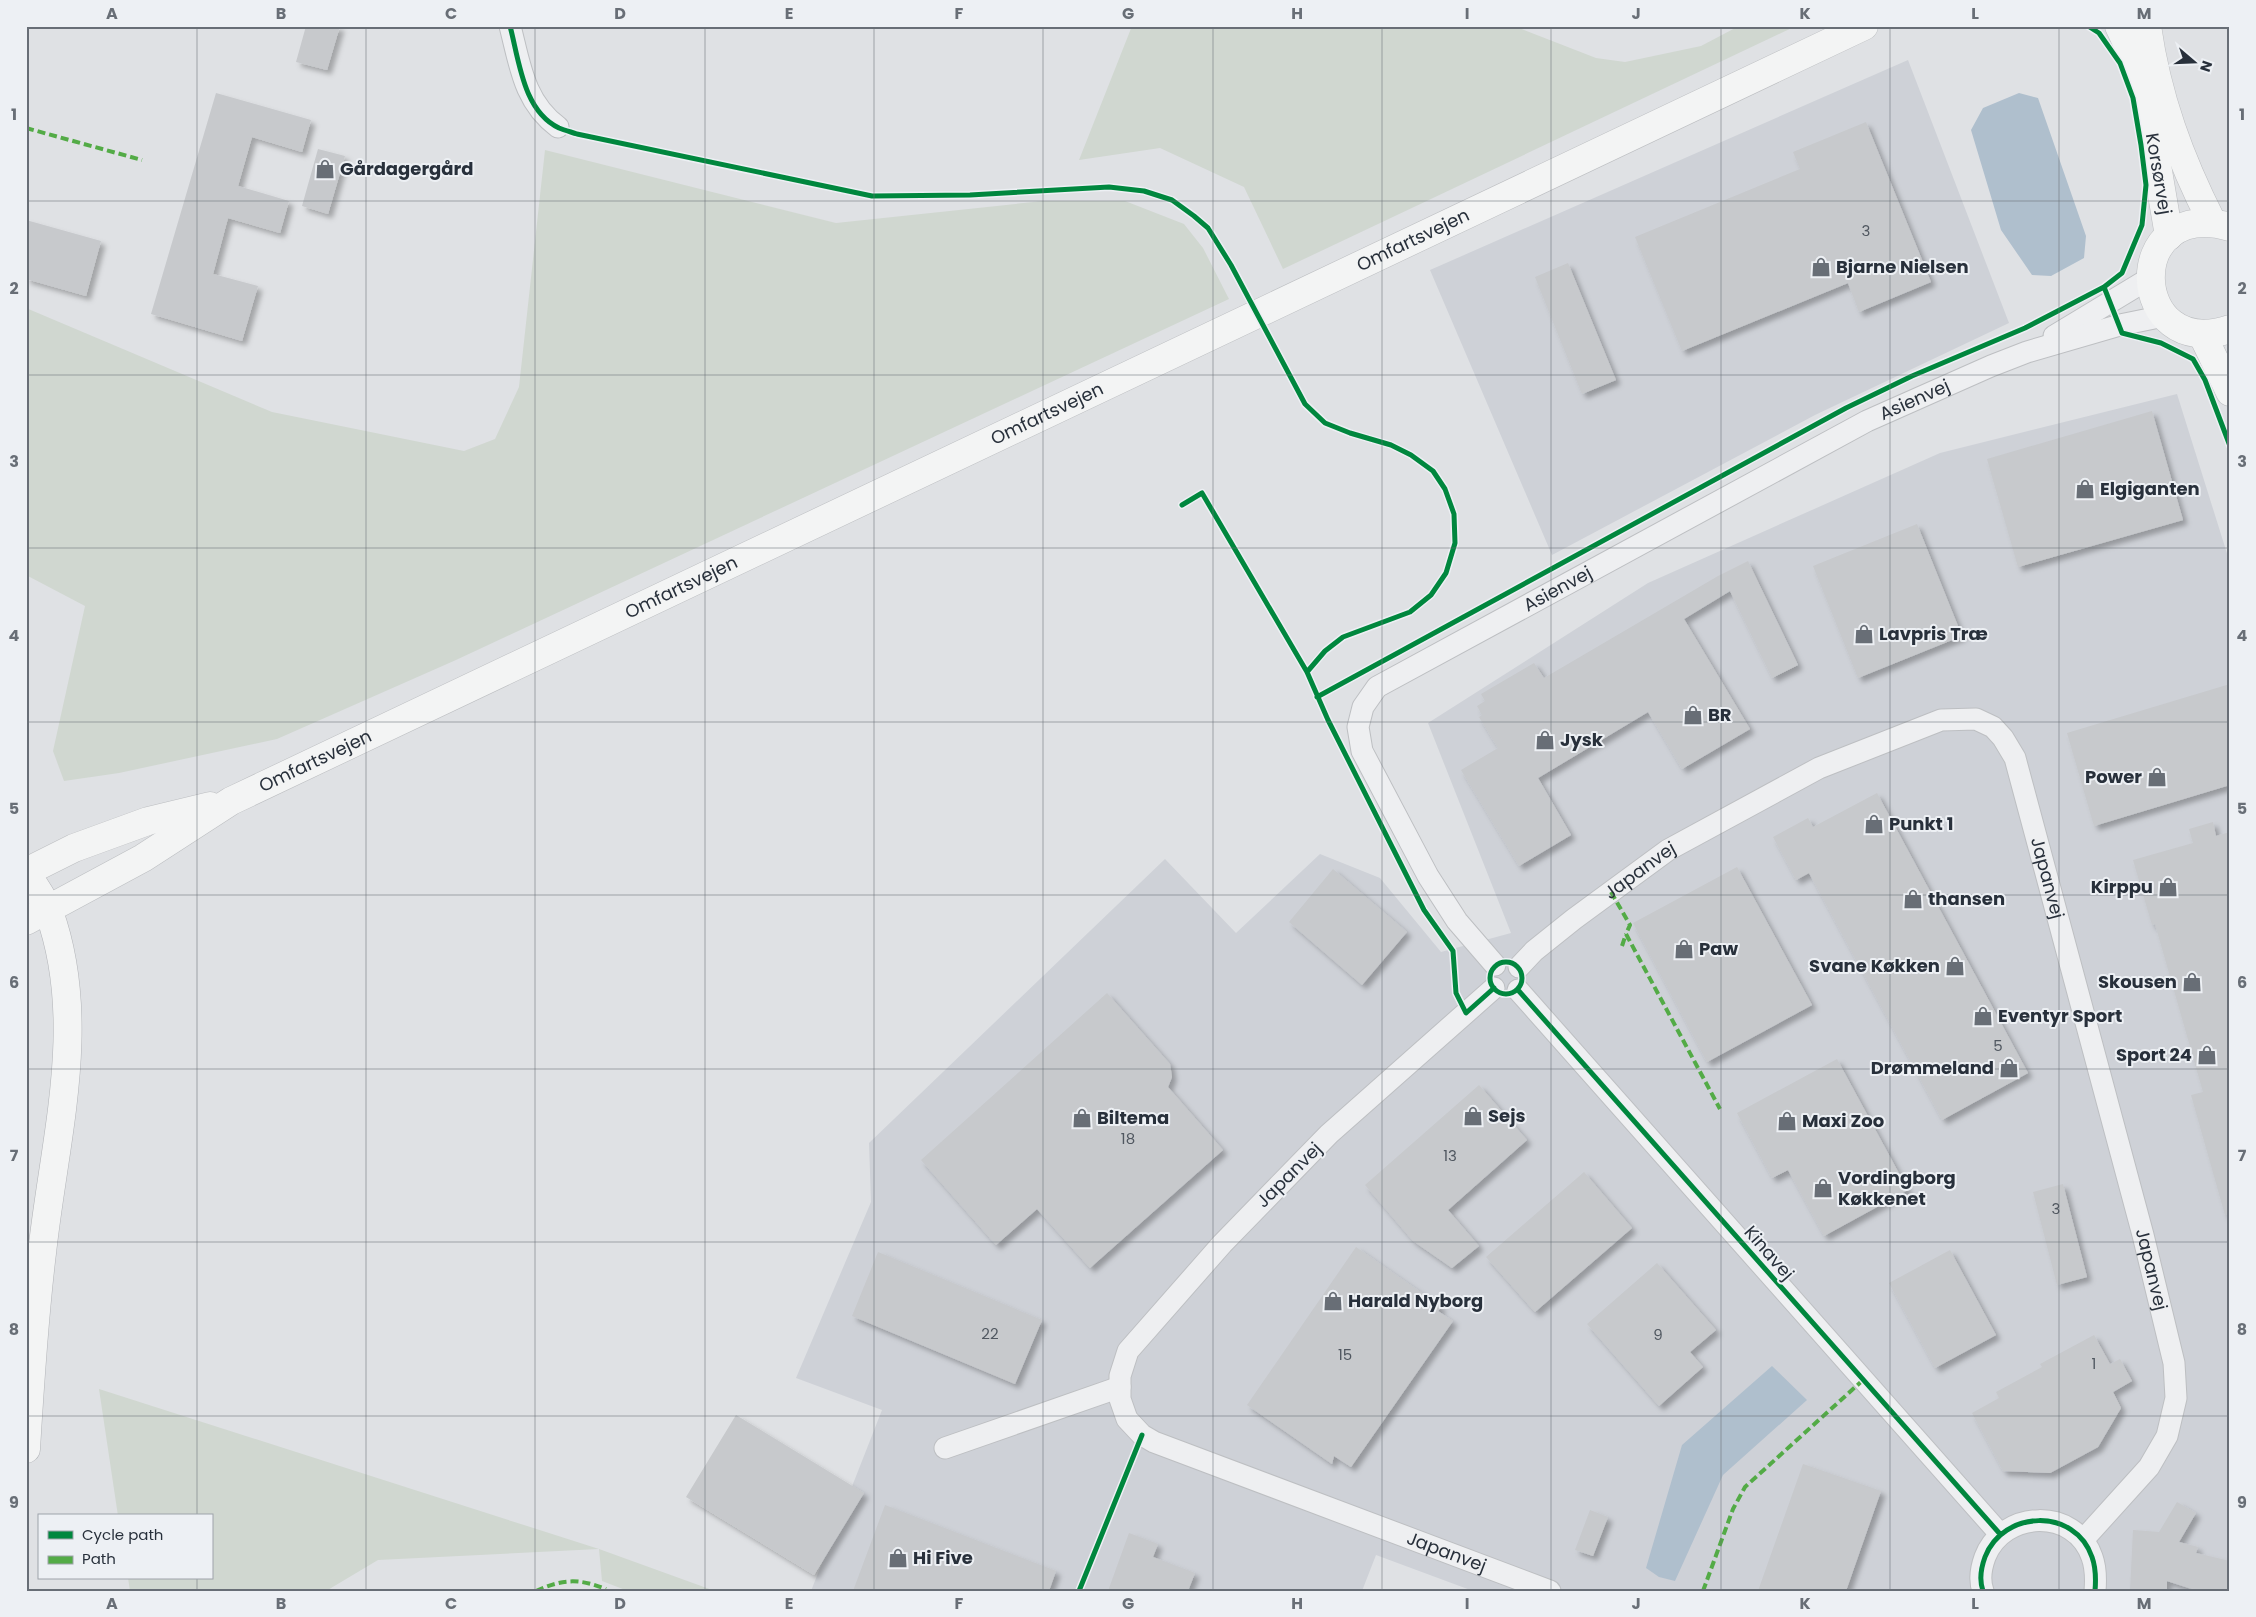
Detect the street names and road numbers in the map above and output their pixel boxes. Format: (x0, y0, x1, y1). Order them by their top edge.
street label: Korsørvej (2140, 131, 2178, 216)
street label: Omfartsvejen (1352, 202, 1473, 277)
street label: Asienvej (1875, 373, 1953, 426)
street label: Omfartsvejen (986, 376, 1107, 451)
street label: Omfartsvejen (620, 549, 741, 624)
street label: Asienvej (1519, 560, 1596, 617)
street label: Omfartsvejen (255, 723, 375, 798)
street label: Japanvej (2025, 834, 2071, 921)
street label: Japanvej (1599, 835, 1680, 905)
street label: Japanvej (1250, 1136, 1327, 1213)
street label: Kinavej (1739, 1220, 1800, 1285)
street label: Japanvej (2130, 1226, 2174, 1313)
street label: Japanvej (1403, 1525, 1490, 1578)

